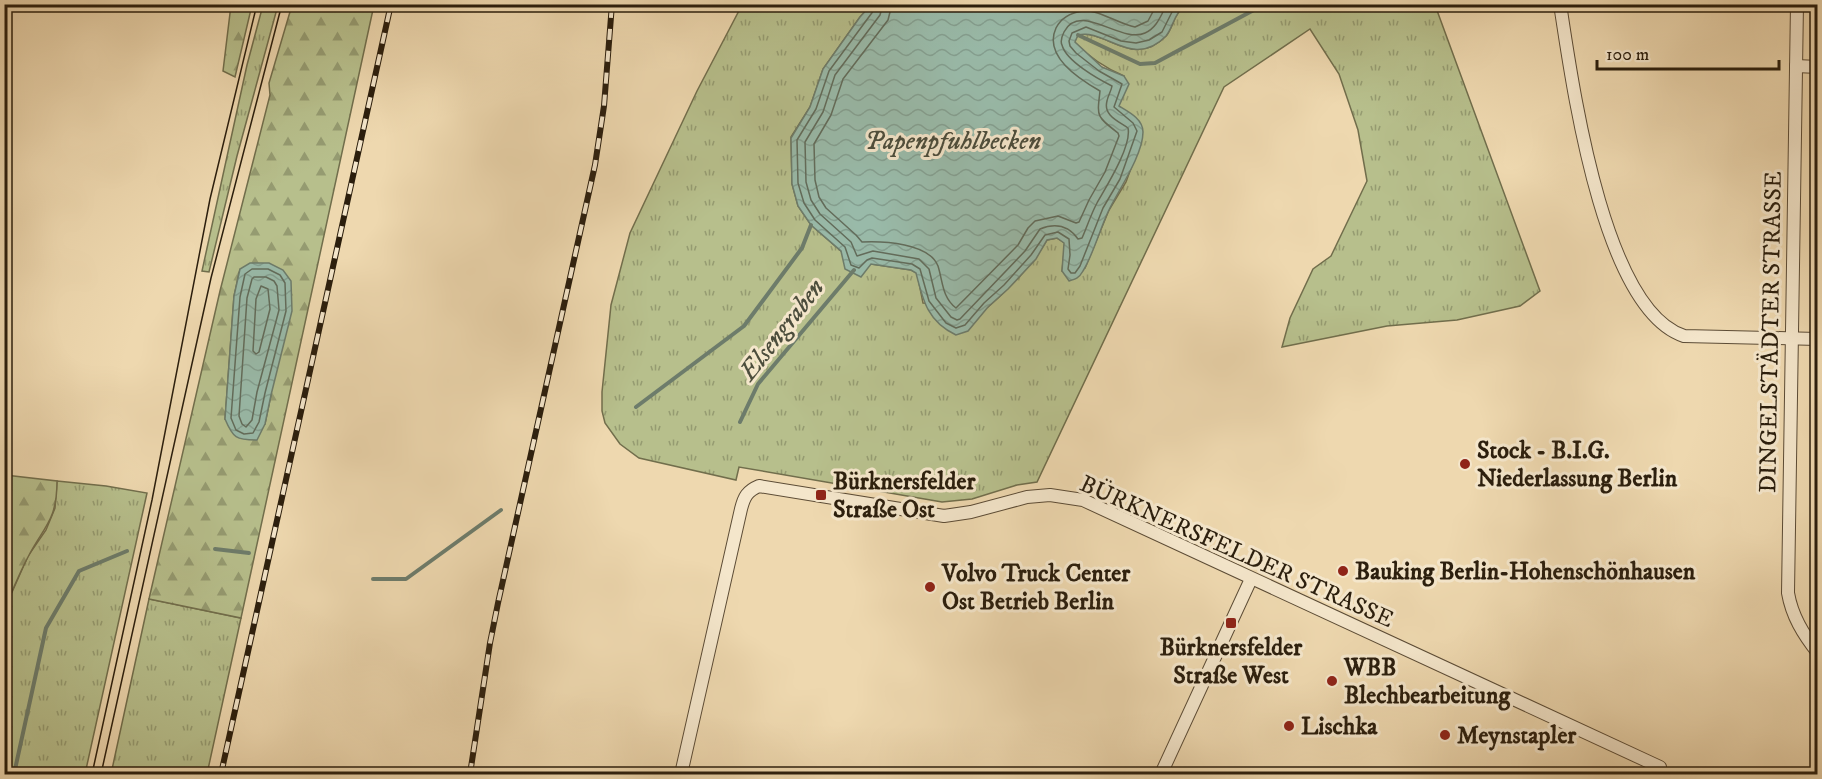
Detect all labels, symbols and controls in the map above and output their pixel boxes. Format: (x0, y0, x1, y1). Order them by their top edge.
scale bar (1597, 33, 1778, 71)
text: 100 m (1606, 44, 1649, 66)
water label: Papenpfuhlbecken (865, 125, 1041, 158)
street label: DINGELSTÄDTER STRASSE (1753, 171, 1789, 493)
water label: Elsengraben (731, 272, 832, 389)
place label: Stock - B.I.G. Niederlassung Berlin (1477, 436, 1678, 494)
marker: Stock - B.I.G. Niederlassung Berlin (1458, 457, 1472, 471)
place label: Bürknersfelder Straße Ost (833, 467, 976, 525)
street label: BÜRKNERSFELDER STRASSE (1075, 469, 1398, 635)
marker: Bürknersfelder Straße Ost (814, 488, 828, 502)
place label: Bauking Berlin-Hohenschönhausen (1355, 557, 1696, 587)
place label: Volvo Truck Center Ost Betrieb Berlin (941, 559, 1131, 617)
marker: Bauking Berlin-Hohenschönhausen (1336, 564, 1350, 578)
marker: Volvo Truck Center Ost Betrieb Berlin (923, 580, 937, 594)
marker: Bürknersfelder Straße West (1224, 616, 1238, 630)
place label: Bürknersfelder Straße West (1160, 633, 1303, 691)
place label: WBB Blechbearbeitung (1343, 653, 1511, 711)
marker: WBB Blechbearbeitung (1325, 674, 1339, 688)
place label: Lischka (1301, 712, 1378, 742)
marker: Lischka (1282, 719, 1296, 733)
place label: Meynstapler (1457, 721, 1577, 751)
marker: Meynstapler (1438, 728, 1452, 742)

